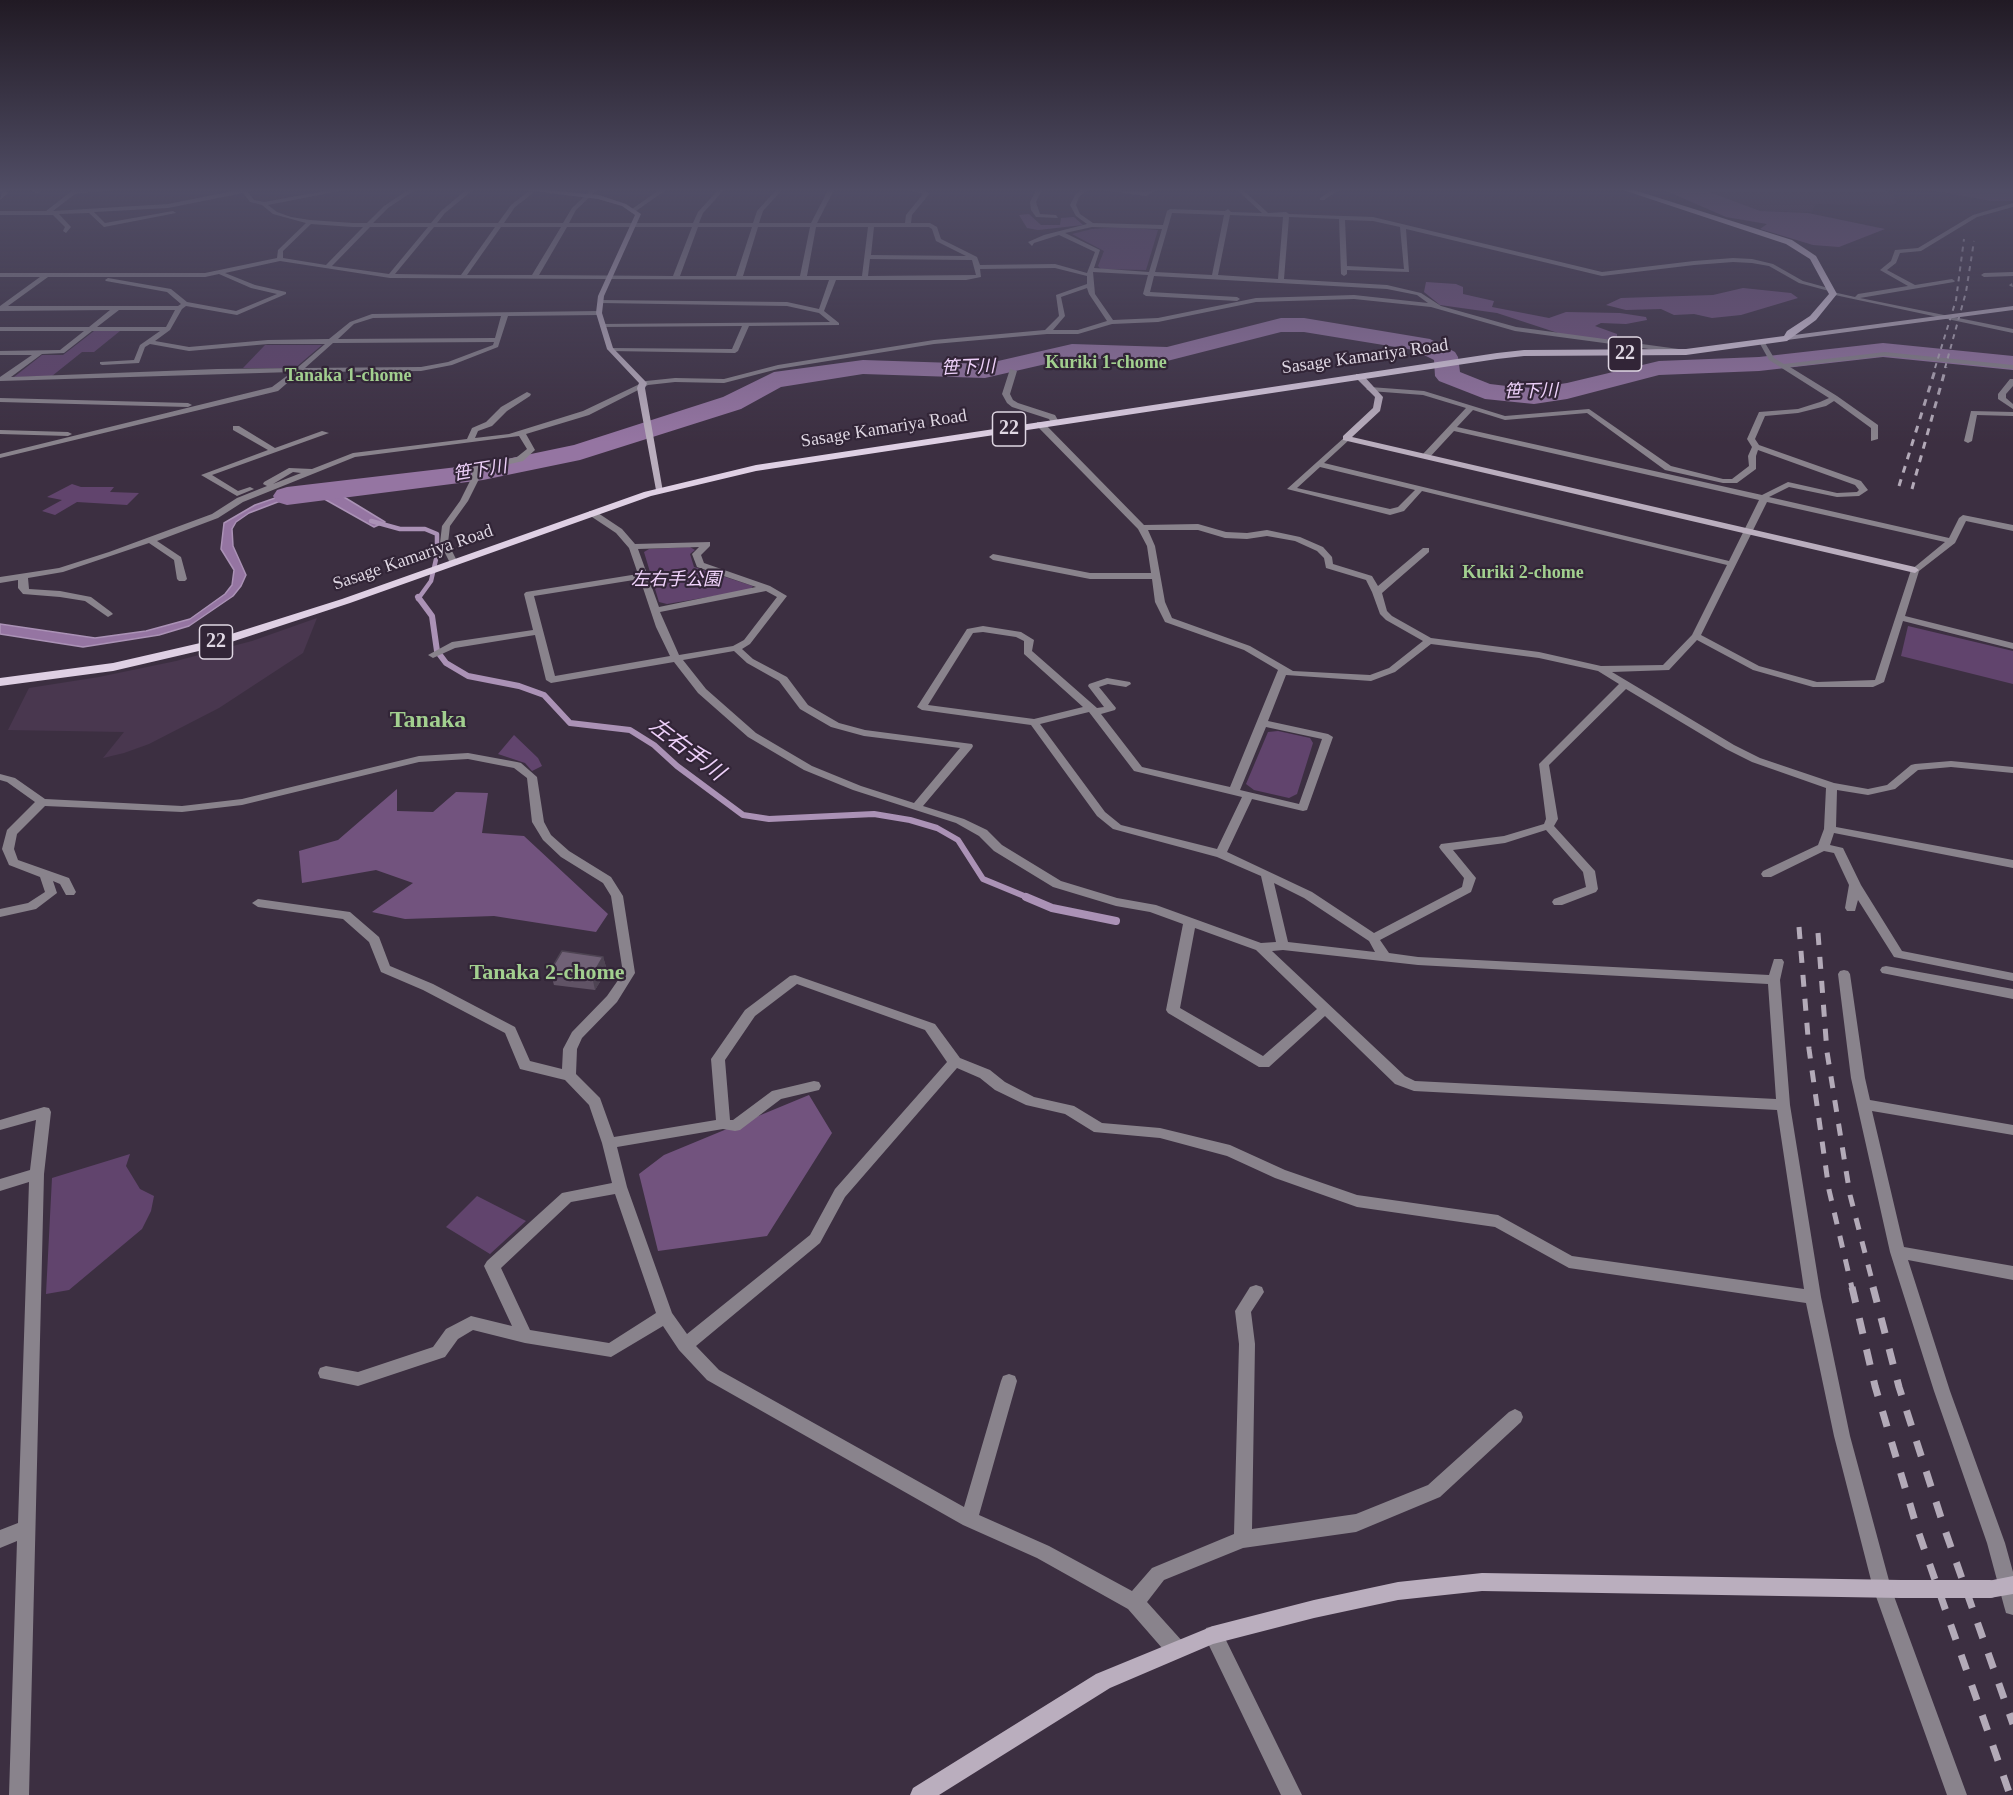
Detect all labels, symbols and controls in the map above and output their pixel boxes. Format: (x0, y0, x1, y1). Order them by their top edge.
street label: Sasage Kamariya Road (1280, 335, 1450, 379)
road number: 22 (1608, 337, 1642, 371)
district label: Kuriki 1-chome (1045, 352, 1167, 374)
water label: 笹下川 (941, 356, 995, 380)
district label: Tanaka 1-chome (285, 365, 411, 387)
water label: 笹下川 (1504, 381, 1558, 403)
street label: Sasage Kamariya Road (799, 405, 969, 453)
road number: 22 (992, 412, 1026, 446)
water label: 笹下川 (452, 456, 508, 486)
street label: Sasage Kamariya Road (330, 520, 496, 596)
district label: Kuriki 2-chome (1462, 562, 1584, 584)
park label: 左右手公園 (631, 569, 721, 591)
road number: 22 (200, 625, 232, 659)
district label: Tanaka (390, 707, 466, 735)
water label: 左右手川 (643, 713, 729, 787)
district label: Tanaka 2-chome (469, 960, 625, 986)

